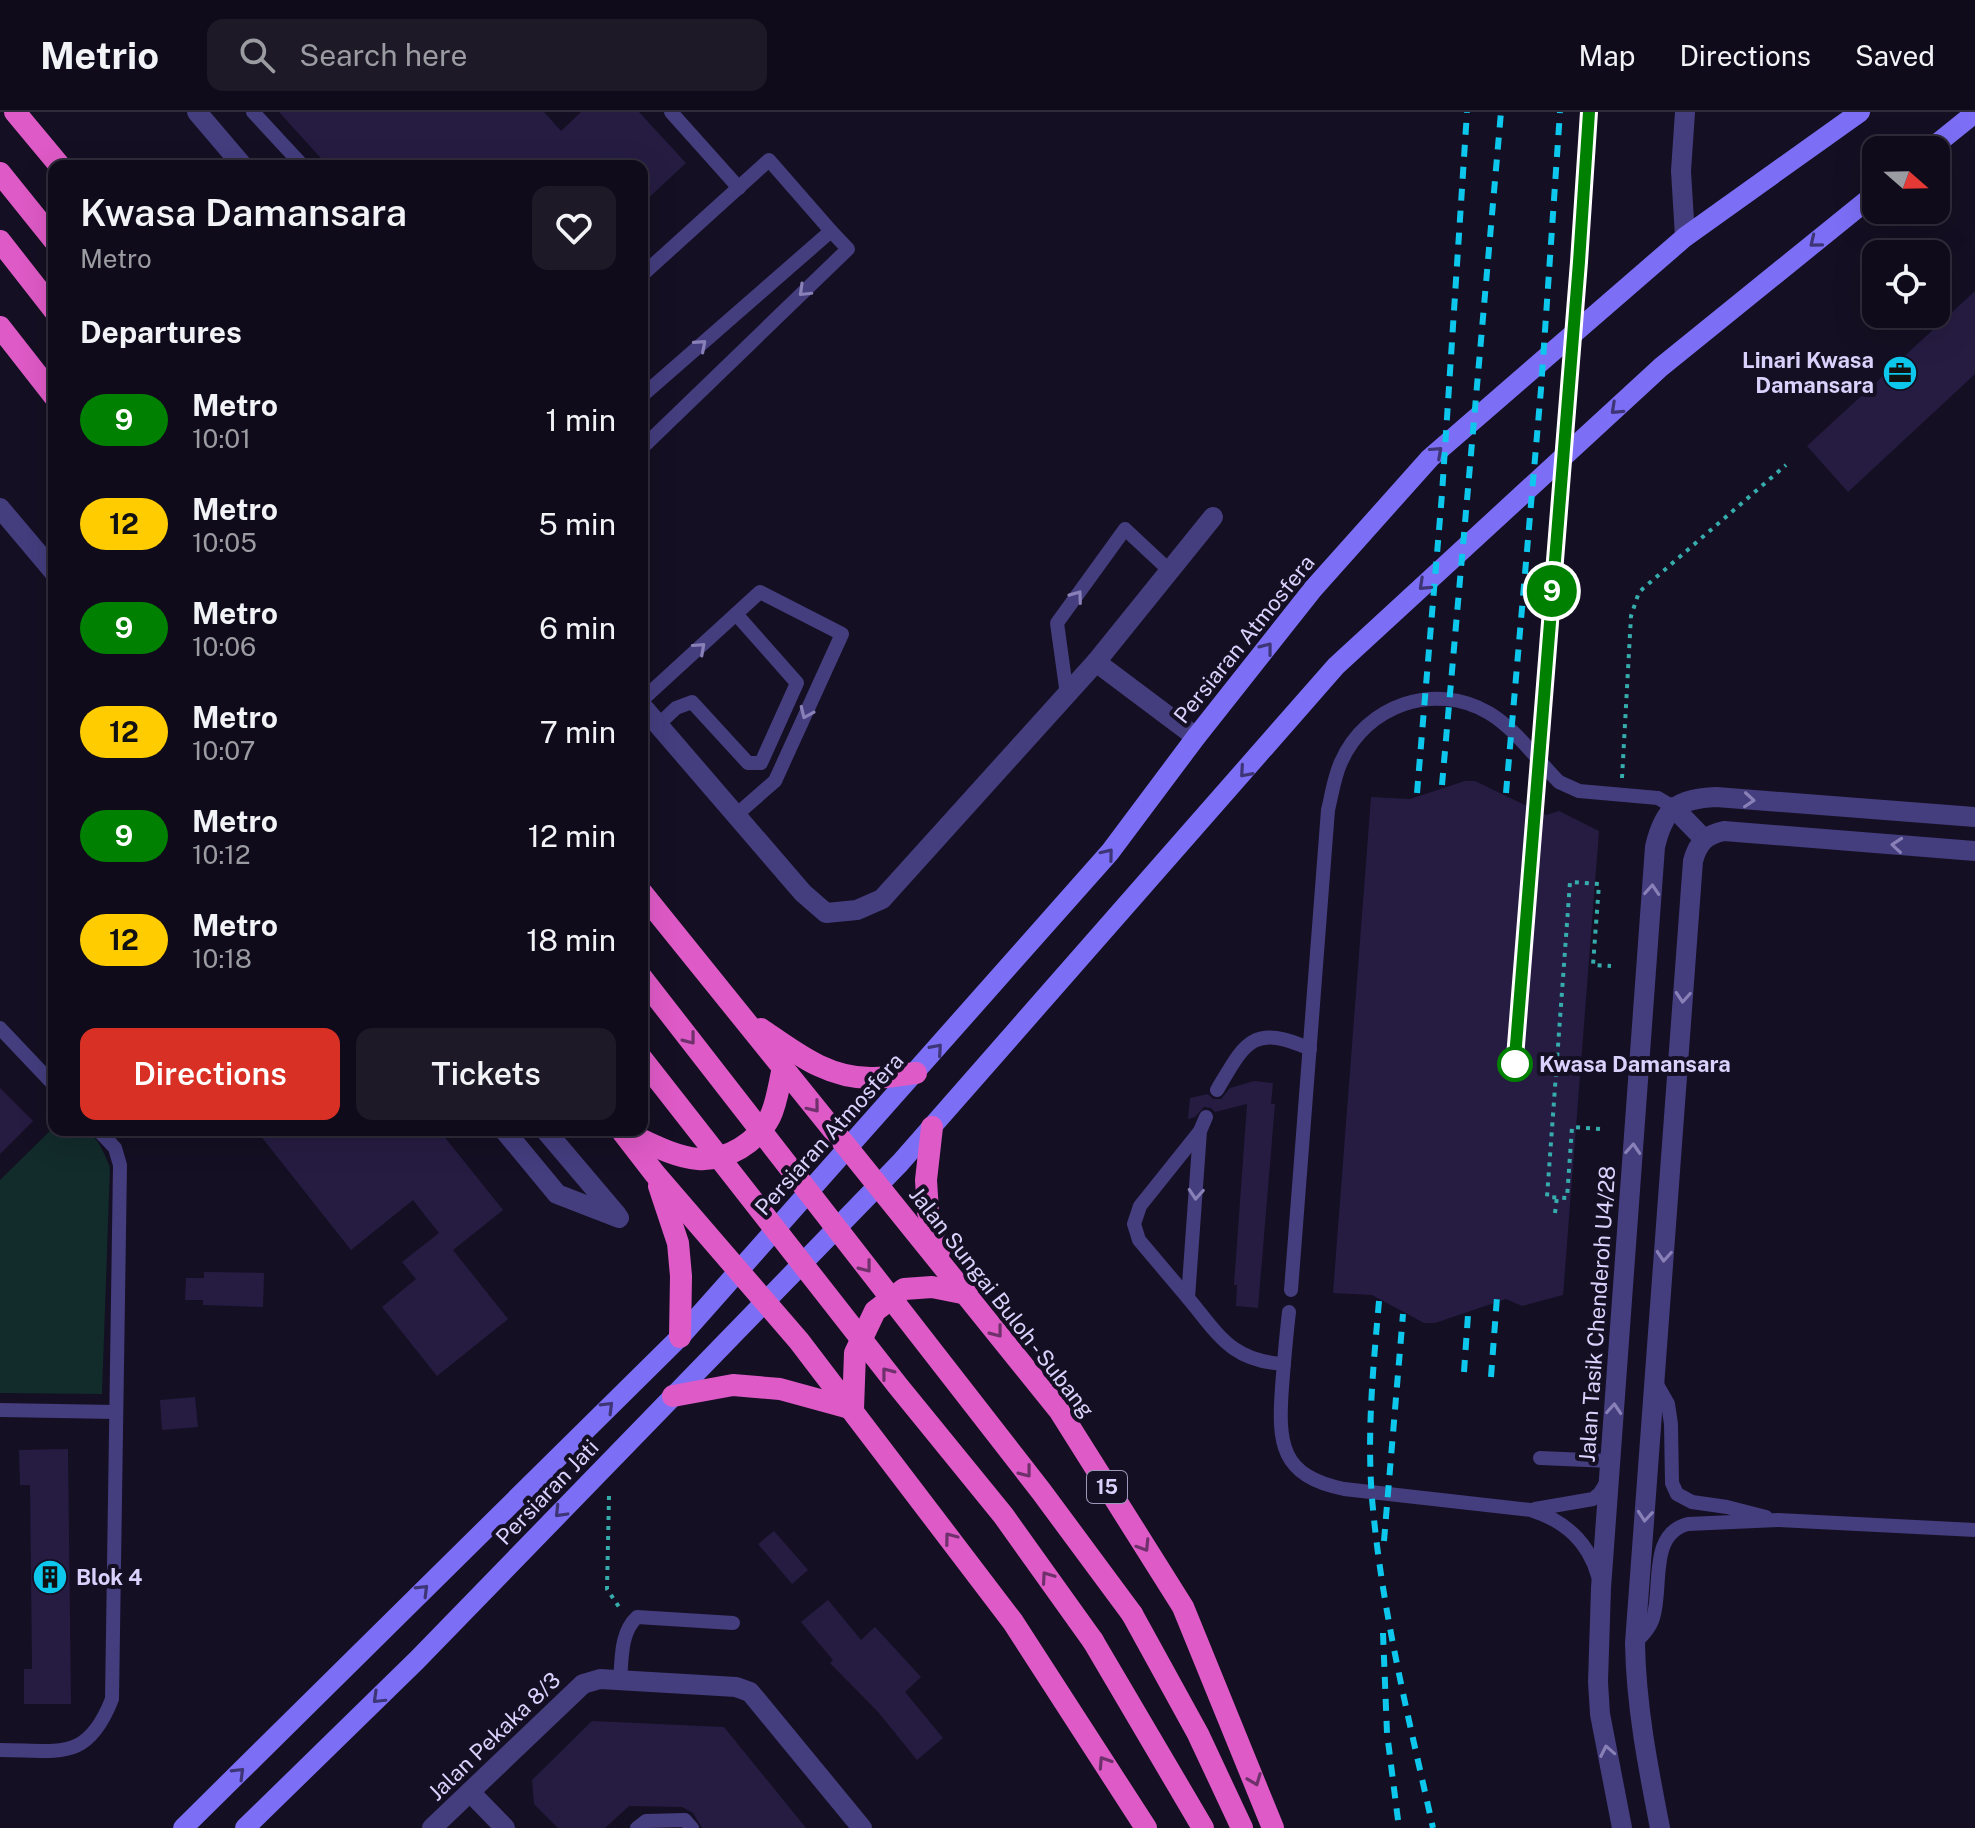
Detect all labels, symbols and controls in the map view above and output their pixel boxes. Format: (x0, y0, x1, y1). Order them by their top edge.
search box (207, 19, 767, 91)
text: Metrio (40, 33, 159, 78)
icon: search (235, 33, 279, 77)
text: Search here (299, 37, 468, 73)
text: Map (1579, 39, 1635, 72)
text: Directions (1679, 39, 1811, 72)
text: Saved (1855, 39, 1935, 72)
north arrow (1862, 136, 1950, 224)
map controls (1862, 136, 1950, 328)
button: heart (532, 186, 616, 270)
text: Kwasa Damansara (80, 190, 407, 235)
one-way arrow (1810, 232, 1824, 247)
button: locate (1862, 240, 1950, 328)
text: Metro (80, 243, 152, 274)
one-way arrow (799, 282, 813, 297)
text: Departures (80, 314, 242, 350)
one-way arrow (691, 340, 706, 355)
place label: Linari Kwasa Damansara (1742, 347, 1874, 398)
office icon: Linari Kwasa Damansara (1881, 354, 1919, 392)
text: Metro (192, 387, 278, 423)
one-way arrow (1610, 399, 1625, 413)
text: 1 min (546, 402, 616, 438)
text: 9 (115, 403, 133, 436)
text: 10:01 (192, 423, 251, 454)
one-way arrow (1428, 447, 1443, 462)
text: Metro (192, 491, 278, 527)
text: 5 min (539, 506, 616, 542)
text: 12 (109, 507, 139, 540)
text: 10:05 (192, 527, 257, 558)
street label: Persiaran Atmosfera (1168, 550, 1320, 728)
line badge: 9 (1526, 565, 1578, 617)
text: 9 (1543, 574, 1561, 607)
one-way arrow (1419, 575, 1434, 589)
one-way arrow (1067, 590, 1082, 605)
text: Metro (192, 595, 278, 631)
text: 6 min (539, 610, 616, 646)
text: 9 (115, 611, 133, 644)
text: 10:06 (192, 631, 256, 662)
one-way arrow (1257, 642, 1271, 657)
one-way arrow (690, 643, 705, 657)
text: Metro (192, 699, 278, 735)
one-way arrow (800, 705, 816, 719)
text: 7 min (540, 714, 616, 750)
text: 12 (109, 715, 139, 748)
text: 10:07 (192, 735, 255, 766)
one-way arrow (1240, 763, 1255, 778)
one-way arrow (1743, 791, 1756, 808)
text: Metro (192, 803, 278, 839)
text: 12 min (528, 818, 616, 854)
text: 9 (115, 819, 133, 852)
one-way arrow (1890, 837, 1903, 854)
text: 10:12 (192, 839, 250, 870)
one-way arrow (1098, 849, 1113, 863)
one-way arrow (1643, 883, 1660, 896)
text: Metro (192, 907, 278, 943)
text: 18 min (526, 922, 616, 958)
text: 12 (109, 923, 139, 956)
text: 10:18 (192, 943, 252, 974)
one-way arrow (1675, 991, 1692, 1004)
button: Directions (80, 1028, 340, 1120)
button: Tickets (356, 1028, 616, 1120)
one-way arrow (680, 1030, 694, 1045)
one-way arrow (927, 1044, 941, 1059)
marker: Kwasa Damansara (1498, 1047, 1532, 1081)
street label: Persiaran Atmosfera (749, 1048, 909, 1220)
place label: Kwasa Damansara (1539, 1051, 1731, 1077)
one-way arrow (804, 1098, 819, 1112)
one-way arrow (1624, 1142, 1641, 1155)
street label: Jalan Tasik Chenderoh U4/28 (1574, 1165, 1620, 1463)
street label: Jalan Sungai Buloh - Subang (904, 1182, 1100, 1422)
one-way arrow (1187, 1188, 1204, 1201)
one-way arrow (1656, 1250, 1673, 1263)
one-way arrow (857, 1258, 871, 1273)
one-way arrow (987, 1323, 1002, 1337)
one-way arrow (883, 1367, 897, 1382)
one-way arrow (599, 1402, 613, 1416)
one-way arrow (1605, 1402, 1622, 1415)
street label: Persiaran Jati (490, 1434, 604, 1550)
one-way arrow (1016, 1463, 1030, 1478)
road number: 15 (1087, 1471, 1127, 1503)
one-way arrow (555, 1503, 569, 1517)
one-way arrow (1637, 1510, 1654, 1523)
one-way arrow (945, 1532, 959, 1546)
one-way arrow (1135, 1537, 1150, 1552)
building icon: Blok 4 (31, 1558, 69, 1596)
place label: Blok 4 (76, 1564, 142, 1590)
one-way arrow (1042, 1572, 1057, 1586)
one-way arrow (414, 1585, 428, 1599)
street label: Jalan Pekaka 8/3 (423, 1666, 565, 1806)
one-way arrow (373, 1689, 387, 1703)
one-way arrow (1599, 1745, 1616, 1759)
one-way arrow (1098, 1757, 1113, 1771)
one-way arrow (230, 1768, 244, 1782)
one-way arrow (1245, 1772, 1262, 1786)

